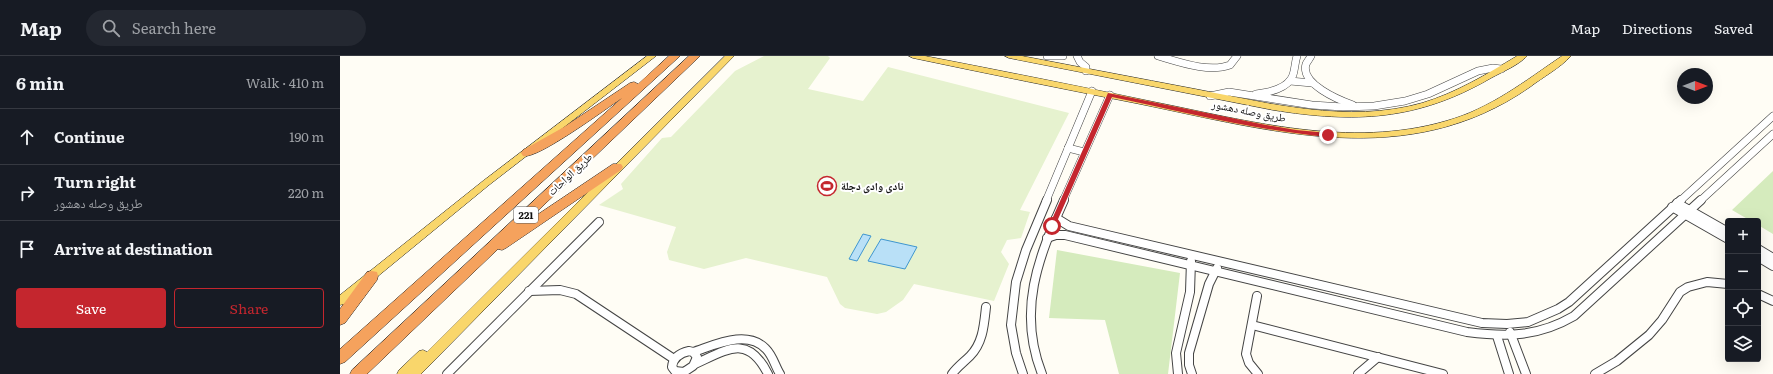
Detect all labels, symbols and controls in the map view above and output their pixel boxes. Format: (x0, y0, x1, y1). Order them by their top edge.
search box (86, 10, 366, 46)
text: Map (20, 14, 62, 42)
text: Search here (132, 16, 216, 39)
icon: search (100, 17, 122, 39)
text: Map (1570, 18, 1600, 38)
text: Directions (1622, 18, 1692, 38)
text: Saved (1714, 18, 1753, 38)
north arrow (1677, 68, 1713, 104)
text: 6 min (16, 70, 64, 95)
text: Walk · 410 m (246, 73, 324, 92)
street label: طريق وصله دهشور (1210, 95, 1288, 125)
text: Continue (54, 125, 124, 148)
icon: ahead (16, 126, 38, 148)
route end (1319, 126, 1337, 144)
text: 190 m (289, 127, 324, 146)
street label: طريق الواحات (543, 148, 595, 198)
text: Turn right (54, 170, 136, 193)
sports icon: نادى وادى دجلة (816, 175, 838, 197)
place label: نادى وادى دجلة (841, 177, 904, 194)
icon: right (16, 182, 38, 204)
text: 220 m (288, 183, 324, 202)
text: طريق وصله دهشور (54, 193, 143, 212)
road number: 221 (514, 207, 538, 223)
route start (1043, 217, 1061, 235)
map controls (1725, 218, 1761, 362)
button: + (1725, 218, 1761, 254)
text: Arrive at destination (54, 237, 213, 260)
icon: arrive (16, 238, 38, 260)
button: − (1725, 254, 1761, 290)
button: Save (16, 288, 166, 328)
button: Share (174, 288, 324, 328)
button: locate (1725, 290, 1761, 326)
button: layers (1725, 326, 1761, 362)

